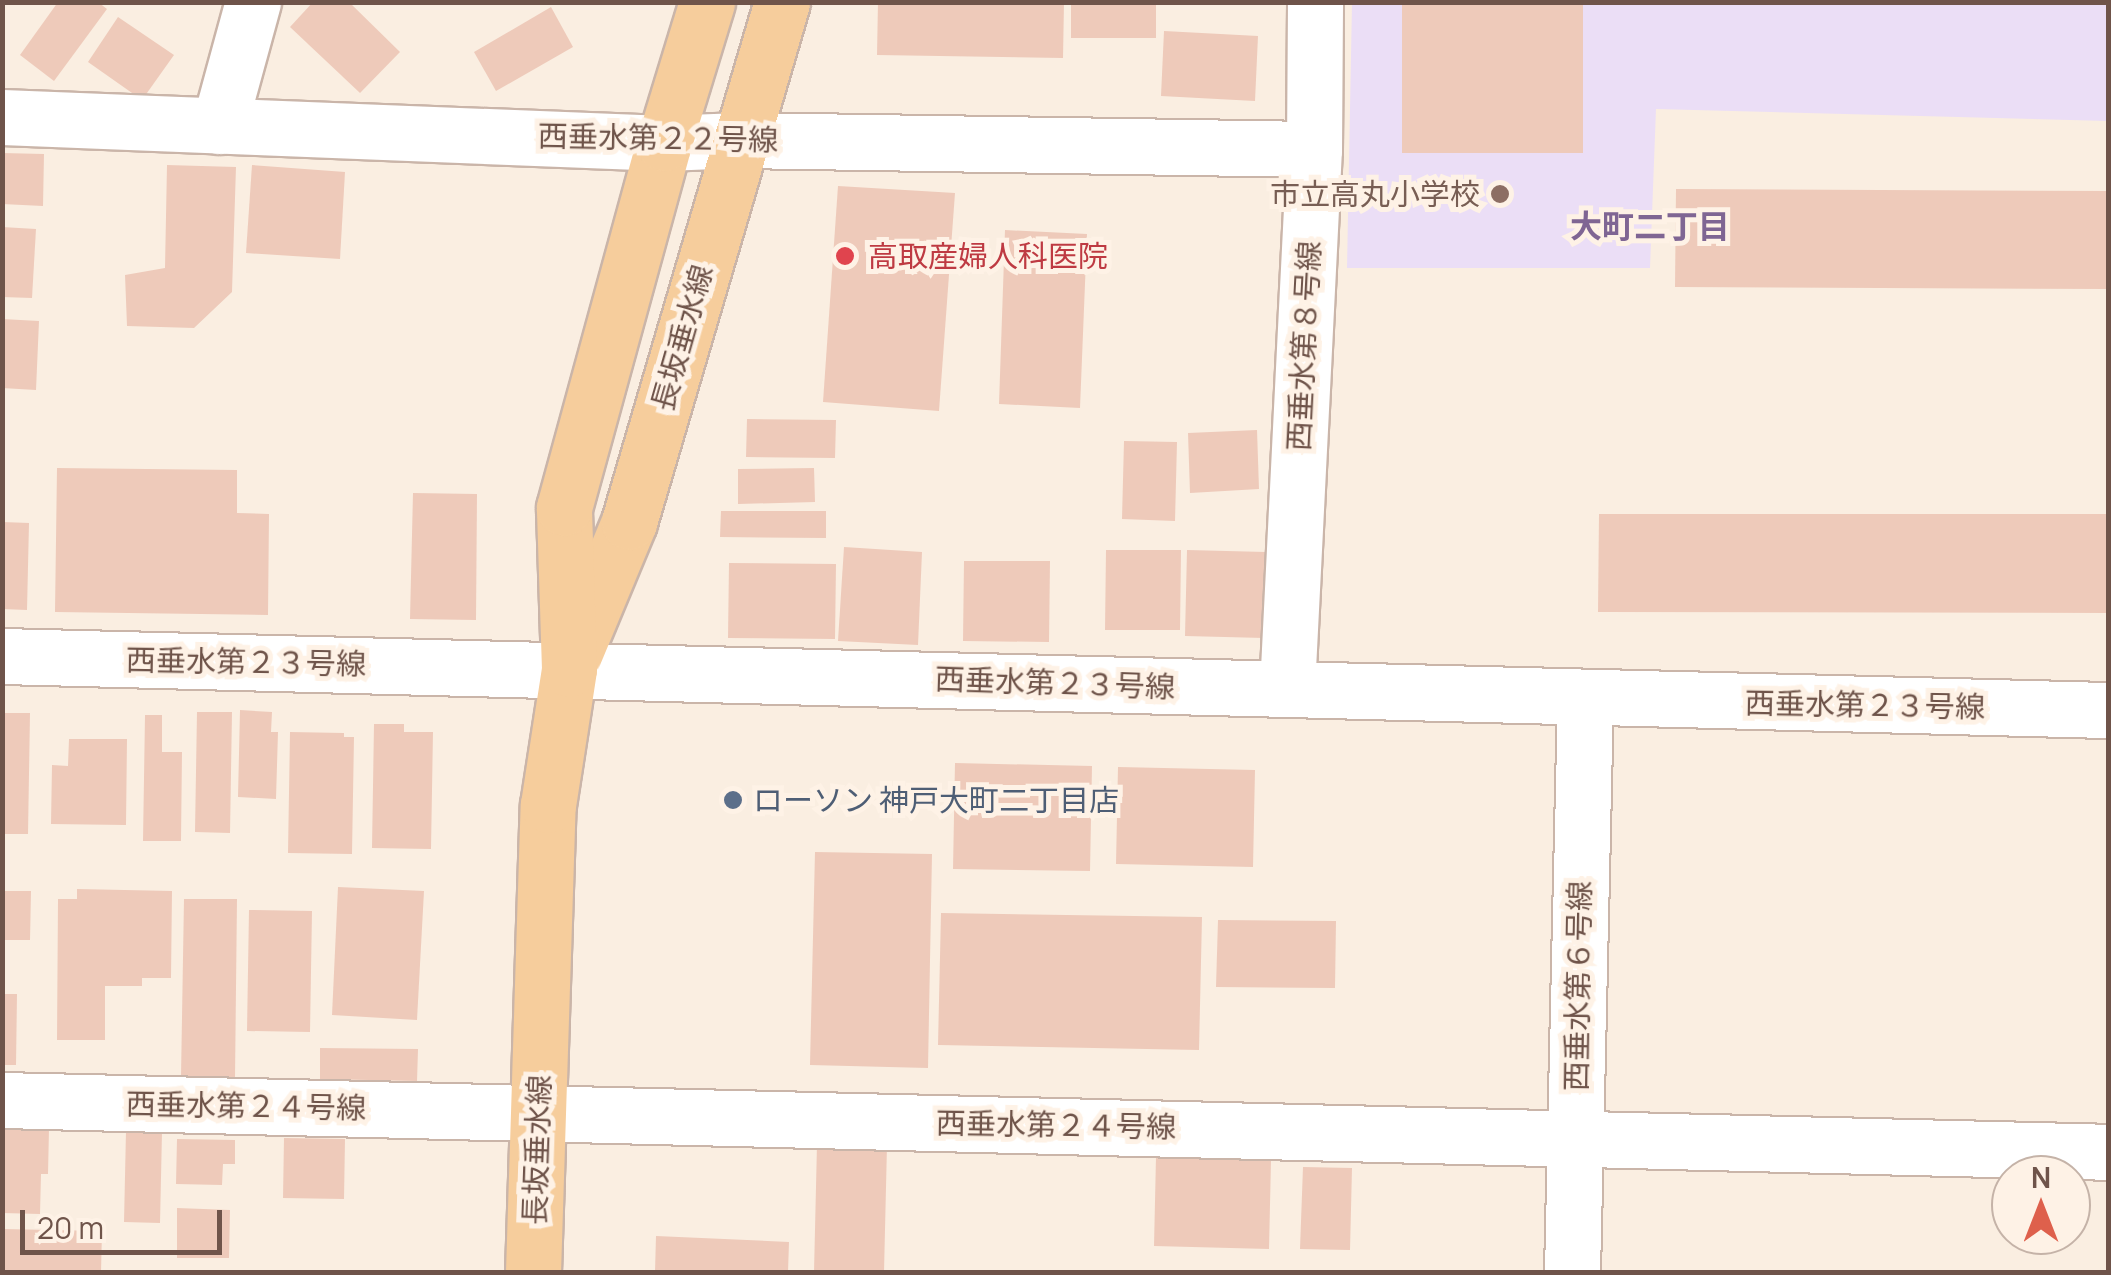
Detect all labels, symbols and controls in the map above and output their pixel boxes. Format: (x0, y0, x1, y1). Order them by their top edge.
street label: 西垂水第２２号線 (538, 118, 778, 158)
place label: 市立高丸小学校 (1270, 176, 1480, 212)
marker: 市立高丸小学校 (1489, 183, 1511, 205)
district label: 大町二丁目 (1570, 207, 1730, 245)
place label: 高取産婦人科医院 (868, 238, 1108, 274)
street label: 西垂水第８号線 (1281, 240, 1327, 452)
marker: 高取産婦人科医院 (832, 243, 858, 269)
street label: 長坂垂水線 (644, 261, 720, 415)
street label: 西垂水第２３号線 (126, 642, 366, 682)
street label: 西垂水第２３号線 (934, 661, 1176, 705)
street label: 西垂水第２３号線 (1745, 685, 1985, 725)
place label: ローソン 神戸大町二丁目店 (753, 782, 1119, 818)
marker: ローソン 神戸大町二丁目店 (722, 789, 744, 811)
street label: 西垂水第６号線 (1558, 881, 1598, 1091)
street label: 長坂垂水線 (516, 1074, 558, 1226)
street label: 西垂水第２４号線 (126, 1086, 366, 1126)
street label: 西垂水第２４号線 (936, 1105, 1176, 1145)
north arrow (1991, 1155, 2091, 1255)
text: N (2031, 1158, 2051, 1196)
scale bar (25, 1190, 228, 1252)
text: 20 m (37, 1207, 104, 1248)

